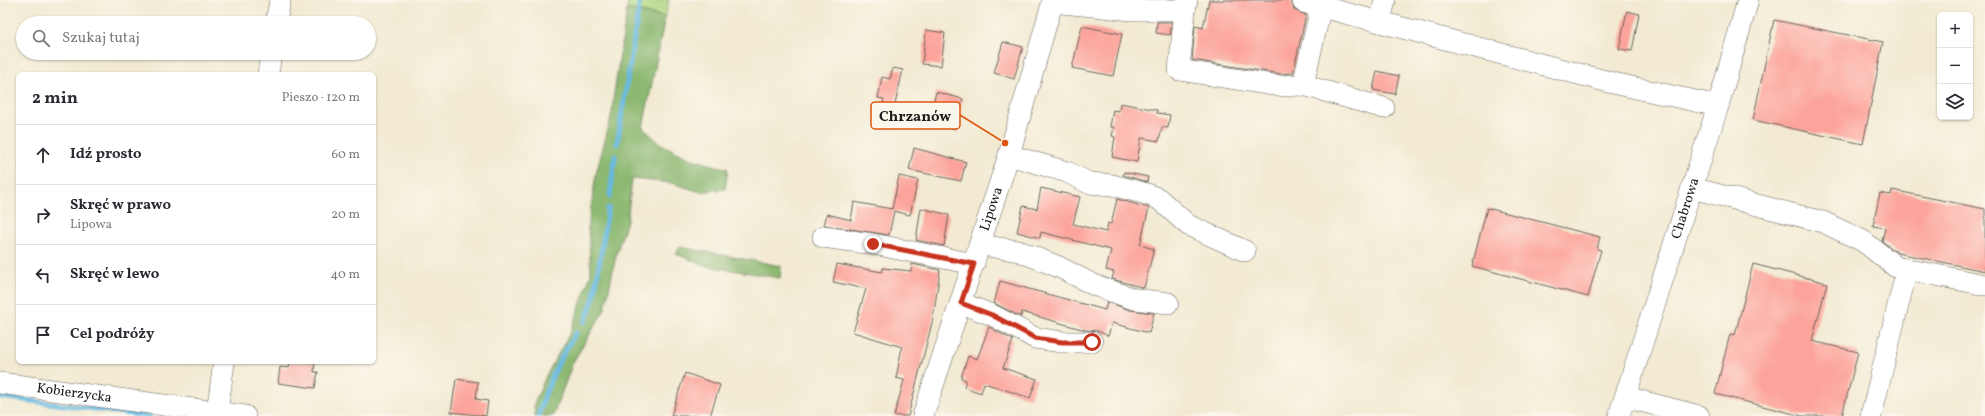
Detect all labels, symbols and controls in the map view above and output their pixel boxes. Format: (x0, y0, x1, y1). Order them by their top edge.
map controls (1937, 12, 1973, 120)
button: + (1937, 12, 1973, 48)
search box (16, 16, 376, 60)
icon: search (30, 27, 52, 49)
text: Szukaj tutaj (62, 28, 140, 49)
button: − (1937, 48, 1973, 84)
button: layers (1937, 84, 1973, 120)
text: 2 min (32, 87, 78, 110)
text: Pieszo · 120 m (282, 89, 360, 107)
callout: Chrzanów (871, 102, 960, 129)
text: Chrzanów (879, 107, 951, 128)
icon: ahead (32, 144, 54, 166)
text: Idź prosto (70, 144, 142, 165)
text: 60 m (332, 146, 360, 164)
street label: Chabrowa (1667, 175, 1704, 241)
street label: Lipowa (975, 184, 1007, 233)
text: Skręć w prawo (70, 195, 171, 216)
icon: right (32, 204, 54, 226)
text: 20 m (331, 206, 360, 224)
text: Lipowa (70, 216, 112, 234)
route end (864, 235, 882, 253)
icon: left (32, 264, 54, 286)
text: Skręć w lewo (70, 264, 159, 285)
text: 40 m (331, 266, 360, 284)
icon: arrive (32, 324, 54, 346)
text: Cel podróży (70, 324, 154, 345)
route start (1083, 333, 1101, 351)
street label: Kobierzycka (36, 379, 113, 407)

